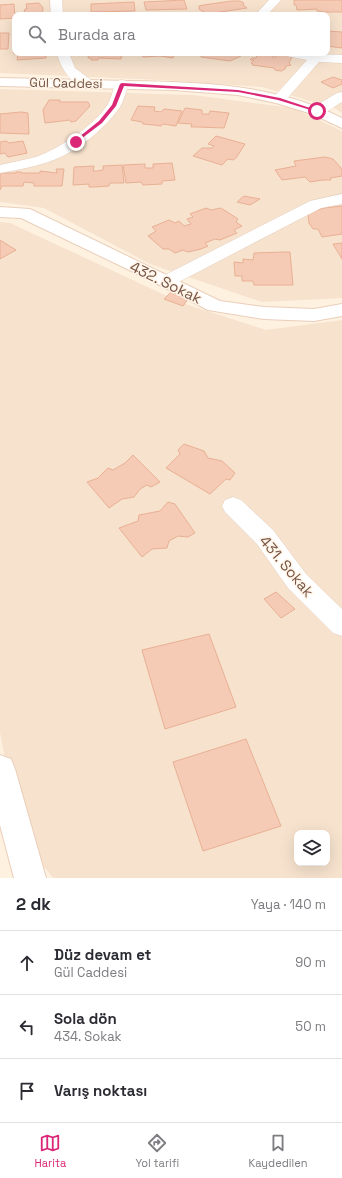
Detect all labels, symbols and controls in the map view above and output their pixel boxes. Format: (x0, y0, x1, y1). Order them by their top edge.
search box (12, 12, 330, 56)
icon: search (26, 23, 48, 45)
text: Burada ara (58, 25, 136, 44)
street label: Gül Caddesi (29, 74, 103, 92)
route start (308, 102, 326, 120)
route end (67, 133, 85, 151)
street label: 432. Sokak (127, 256, 205, 308)
street label: 431. Sokak (256, 531, 318, 601)
map controls (294, 830, 330, 866)
button: layers (294, 830, 330, 866)
text: 2 dk (16, 893, 51, 915)
text: Yaya · 140 m (251, 896, 326, 913)
text: Düz devam et (54, 945, 151, 964)
icon: ahead (16, 952, 38, 974)
text: 90 m (295, 954, 326, 971)
text: Gül Caddesi (54, 964, 127, 981)
text: Sola dön (54, 1009, 117, 1028)
icon: left (16, 1016, 38, 1038)
text: 50 m (295, 1018, 326, 1035)
text: 434. Sokak (54, 1028, 122, 1045)
icon: arrive (16, 1080, 38, 1102)
text: Varış noktası (54, 1081, 147, 1100)
tab: Harita (35, 1132, 66, 1170)
tab: Yol tarifi (135, 1132, 179, 1170)
tab: Kaydedilen (248, 1132, 307, 1170)

